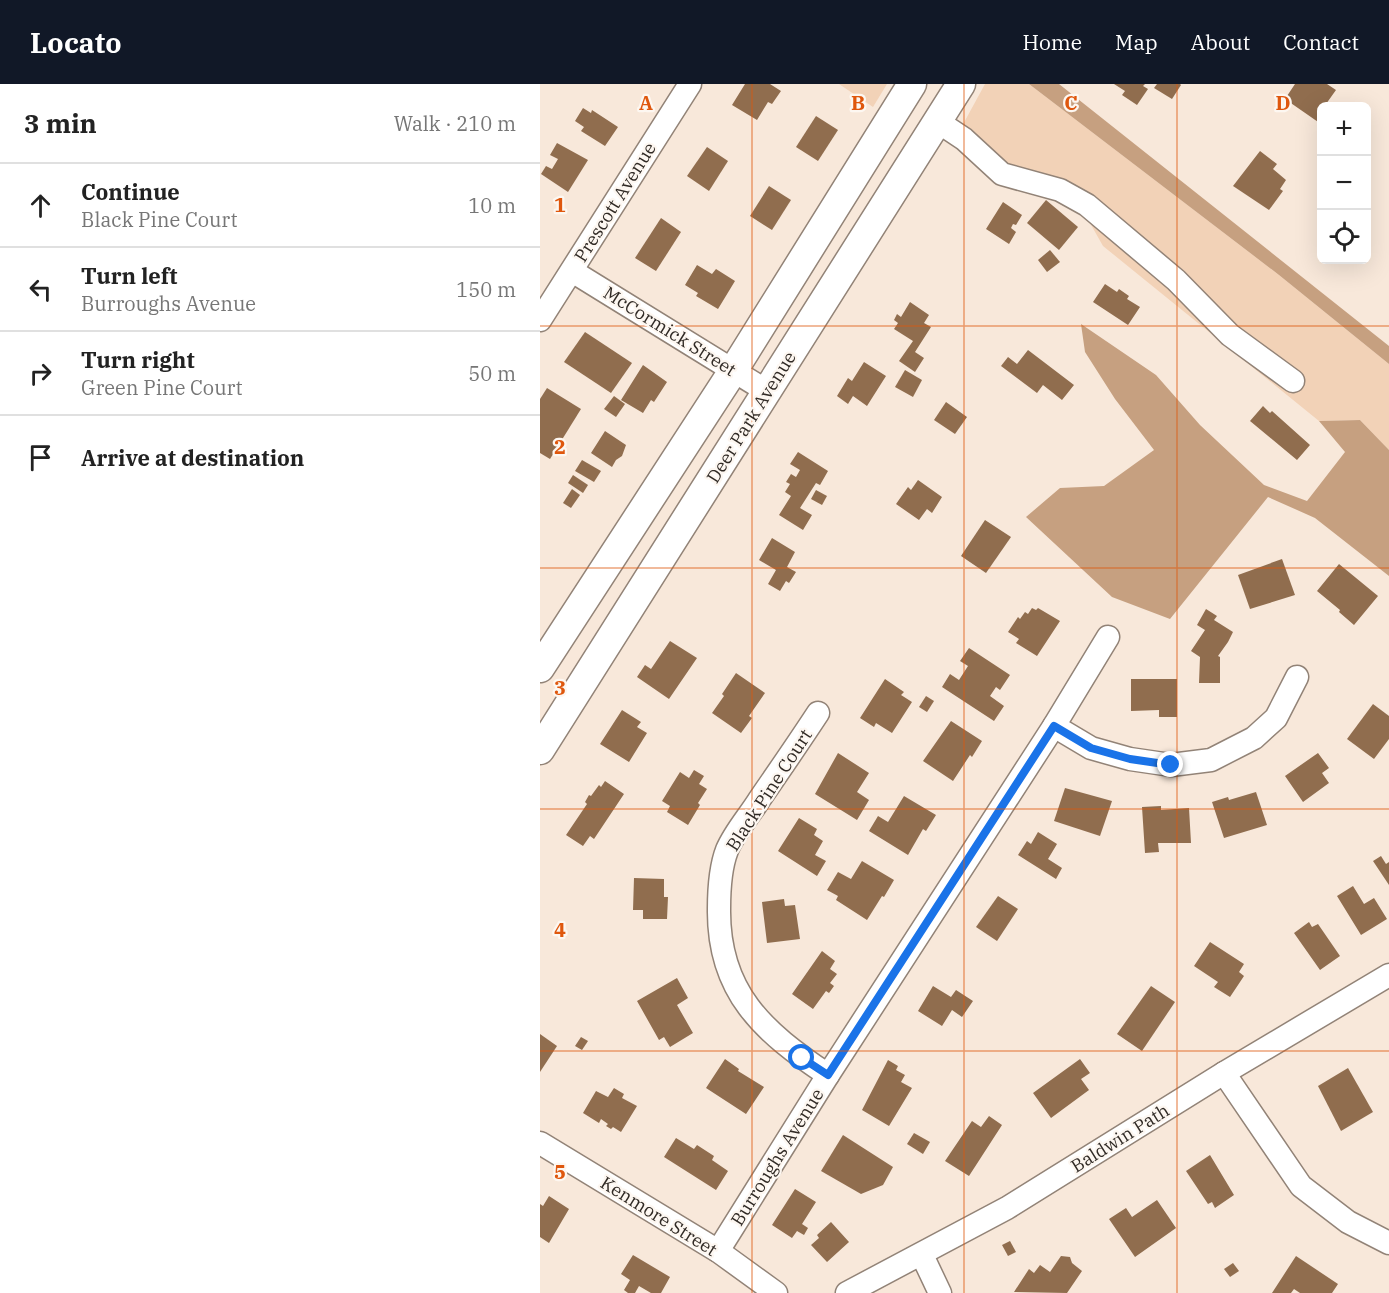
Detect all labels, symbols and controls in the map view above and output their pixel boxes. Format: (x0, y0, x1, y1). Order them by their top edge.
text: Locato (30, 24, 122, 61)
text: Home (1022, 28, 1082, 56)
text: Map (1115, 28, 1158, 56)
text: About (1191, 28, 1250, 56)
text: Contact (1283, 28, 1359, 56)
text: A (639, 89, 653, 116)
text: B (851, 89, 865, 116)
text: C (1064, 89, 1078, 116)
text: D (1275, 89, 1291, 116)
map controls (1317, 102, 1371, 264)
button: + (1317, 102, 1371, 156)
text: 3 min (24, 106, 97, 140)
text: Walk · 210 m (394, 110, 516, 137)
street label: Prescott Avenue (569, 138, 661, 266)
button: − (1317, 156, 1371, 210)
text: Continue (81, 177, 180, 206)
icon: ahead (24, 189, 57, 222)
text: 1 (554, 191, 566, 218)
text: 10 m (468, 192, 516, 219)
text: Black Pine Court (81, 206, 237, 233)
button: locate (1317, 210, 1371, 264)
text: Turn left (81, 261, 177, 290)
icon: left (24, 273, 57, 306)
text: 150 m (456, 276, 516, 303)
street label: McCormick Street (599, 281, 741, 381)
text: Burroughs Avenue (81, 290, 256, 317)
text: Turn right (81, 345, 195, 374)
street label: Deer Park Avenue (701, 347, 801, 487)
icon: right (24, 357, 57, 390)
text: 50 m (468, 360, 516, 387)
text: Green Pine Court (81, 374, 243, 401)
text: 2 (554, 433, 566, 460)
icon: arrive (24, 441, 57, 474)
text: Arrive at destination (81, 443, 304, 472)
text: 3 (554, 674, 566, 701)
street label: Black Pine Court (721, 725, 817, 855)
route end (1157, 751, 1183, 777)
text: 4 (554, 916, 566, 943)
route start (788, 1044, 814, 1070)
street label: Burroughs Avenue (726, 1084, 828, 1230)
street label: Baldwin Path (1067, 1099, 1173, 1177)
text: 5 (554, 1158, 566, 1185)
street label: Kenmore Street (596, 1171, 722, 1261)

